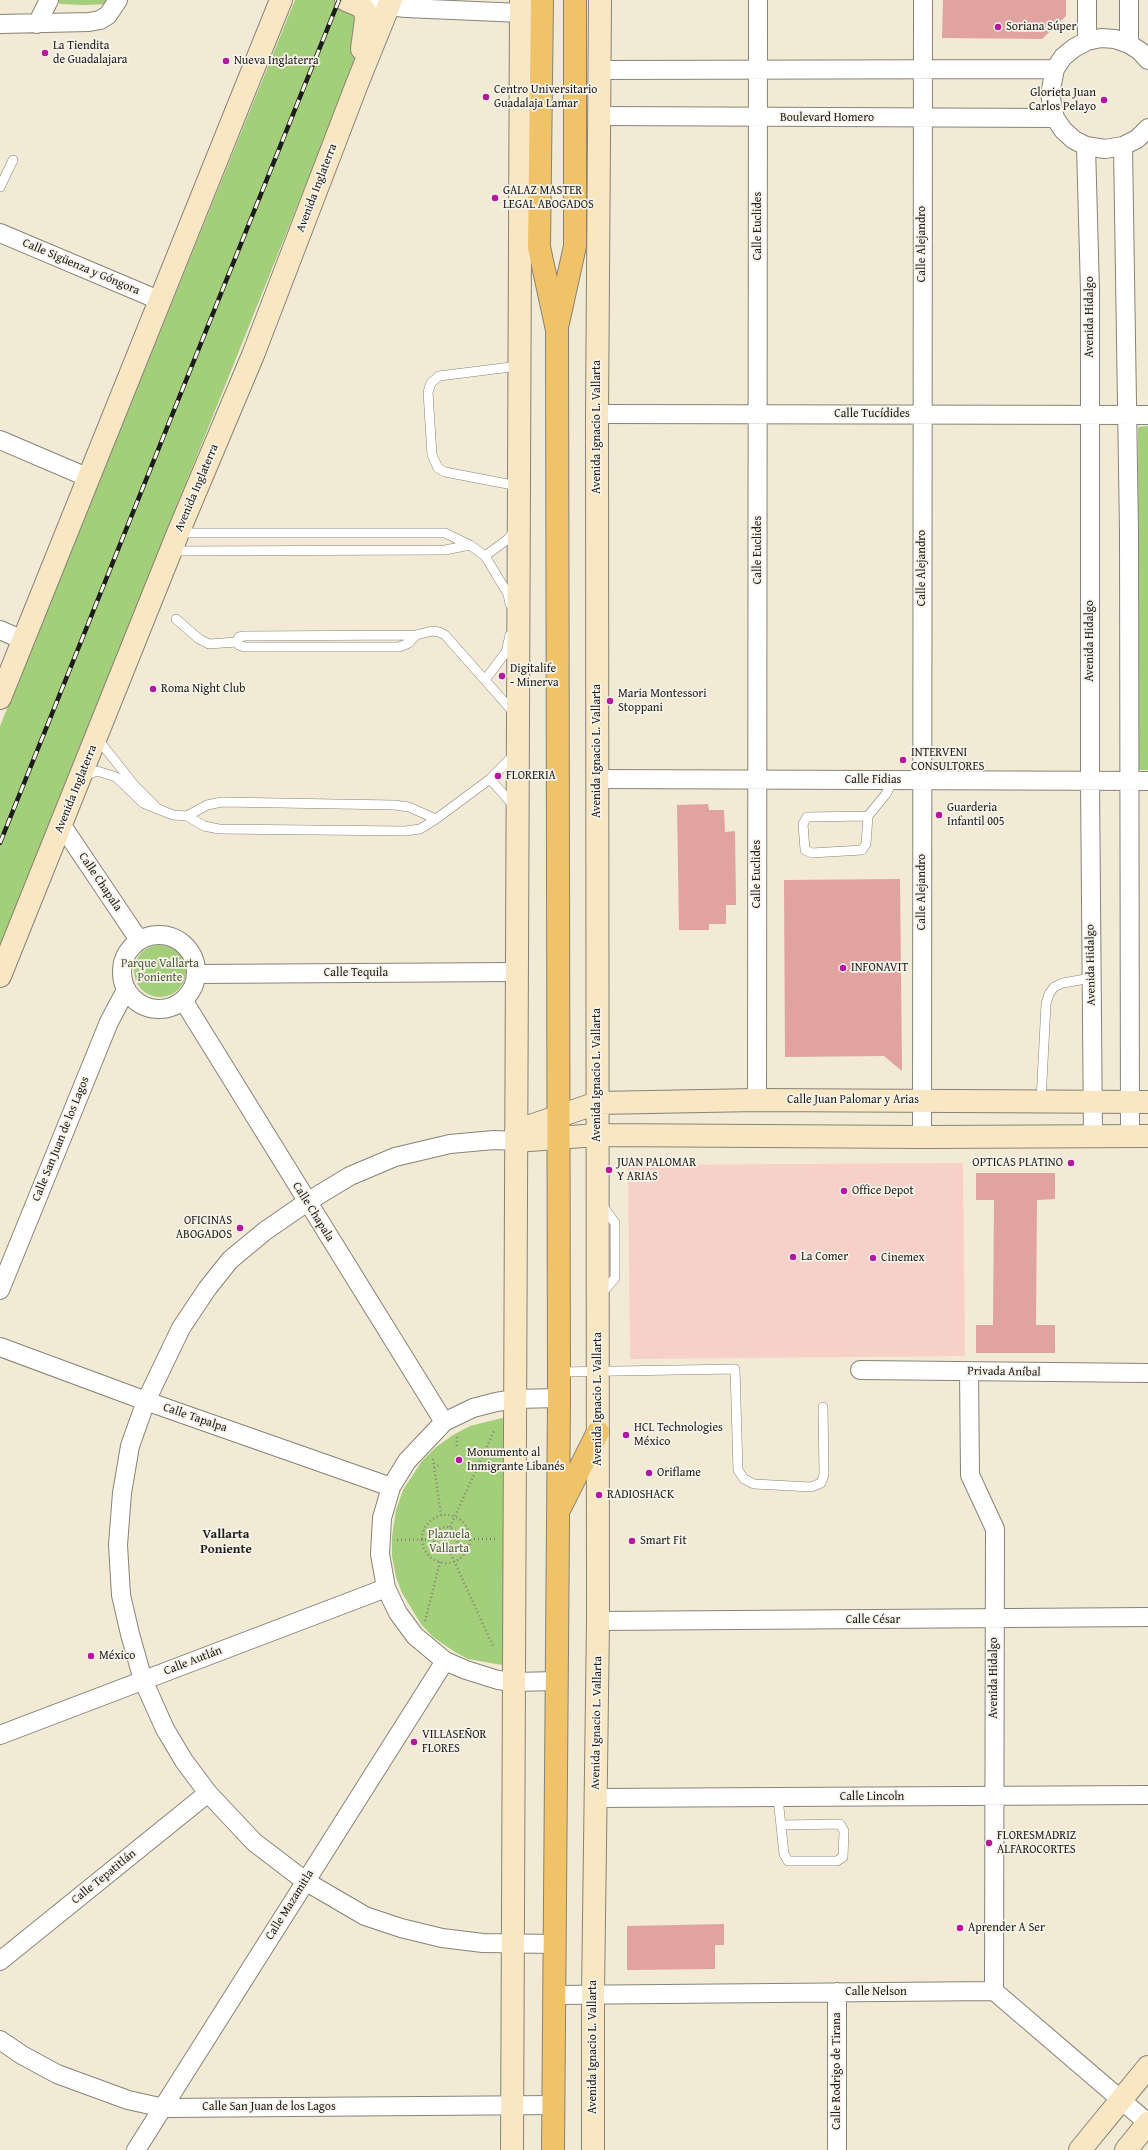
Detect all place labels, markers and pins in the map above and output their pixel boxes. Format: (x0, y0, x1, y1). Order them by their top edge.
place label: Soriana Súper (1006, 20, 1076, 34)
marker: Soriana Súper (993, 22, 1003, 32)
place label: La Tiendita de Guadalajara (53, 39, 127, 67)
marker: La Tiendita de Guadalajara (40, 48, 50, 58)
place label: Nueva Inglaterra (234, 54, 319, 68)
marker: Nueva Inglaterra (221, 56, 231, 66)
place label: Centro Universitario Guadalaja Lamar (494, 83, 597, 111)
place label: Glorieta Juan Carlos Pelayo (1029, 86, 1096, 114)
marker: Centro Universitario Guadalaja Lamar (481, 92, 491, 102)
marker: Glorieta Juan Carlos Pelayo (1099, 95, 1109, 105)
place label: GALAZ MASTER LEGAL ABOGADOS (503, 184, 594, 212)
marker: GALAZ MASTER LEGAL ABOGADOS (490, 193, 500, 203)
place label: Digitalife - Minerva (510, 662, 559, 690)
marker: Digitalife - Minerva (497, 671, 507, 681)
place label: Roma Night Club (161, 682, 246, 696)
marker: Roma Night Club (148, 684, 158, 694)
place label: Maria Montessori Stoppani (618, 687, 707, 715)
marker: Maria Montessori Stoppani (605, 696, 615, 706)
place label: INTERVENI CONSULTORES (911, 746, 984, 774)
marker: INTERVENI CONSULTORES (898, 755, 908, 765)
place label: FLORERIA (506, 769, 556, 783)
marker: FLORERIA (493, 771, 503, 781)
place label: Guarderia Infantil 005 (947, 801, 1005, 829)
marker: Guarderia Infantil 005 (934, 810, 944, 820)
place label: INFONAVIT (851, 961, 908, 975)
marker: INFONAVIT (838, 963, 848, 973)
place label: JUAN PALOMAR Y ARIAS (617, 1156, 696, 1184)
place label: OPTICAS PLATINO (972, 1156, 1063, 1170)
marker: OPTICAS PLATINO (1066, 1158, 1076, 1168)
marker: JUAN PALOMAR Y ARIAS (604, 1165, 614, 1175)
place label: Office Depot (852, 1184, 914, 1198)
marker: Office Depot (839, 1186, 849, 1196)
place label: OFICINAS ABOGADOS (176, 1214, 232, 1242)
marker: OFICINAS ABOGADOS (235, 1223, 245, 1233)
place label: La Comer (801, 1250, 848, 1264)
place label: Cinemex (881, 1251, 925, 1265)
marker: La Comer (788, 1252, 798, 1262)
marker: Cinemex (868, 1253, 878, 1263)
place label: HCL Technologies México (634, 1421, 723, 1449)
marker: HCL Technologies México (621, 1430, 631, 1440)
place label: Monumento al Inmigrante Libanés (467, 1446, 565, 1474)
marker: Monumento al Inmigrante Libanés (454, 1455, 464, 1465)
place label: Oriflame (657, 1466, 701, 1480)
marker: Oriflame (644, 1468, 654, 1478)
place label: RADIOSHACK (607, 1488, 674, 1502)
marker: RADIOSHACK (594, 1490, 604, 1500)
place label: Smart Fit (640, 1534, 687, 1548)
marker: Smart Fit (627, 1536, 637, 1546)
place label: México (99, 1649, 135, 1663)
marker: México (86, 1651, 96, 1661)
place label: VILLASEÑOR FLORES (422, 1728, 486, 1756)
marker: VILLASEÑOR FLORES (409, 1737, 419, 1747)
place label: FLORESMADRIZ ALFAROCORTES (997, 1829, 1076, 1857)
marker: FLORESMADRIZ ALFAROCORTES (984, 1838, 994, 1848)
place label: Aprender A Ser (968, 1921, 1045, 1935)
marker: Aprender A Ser (955, 1923, 965, 1933)

